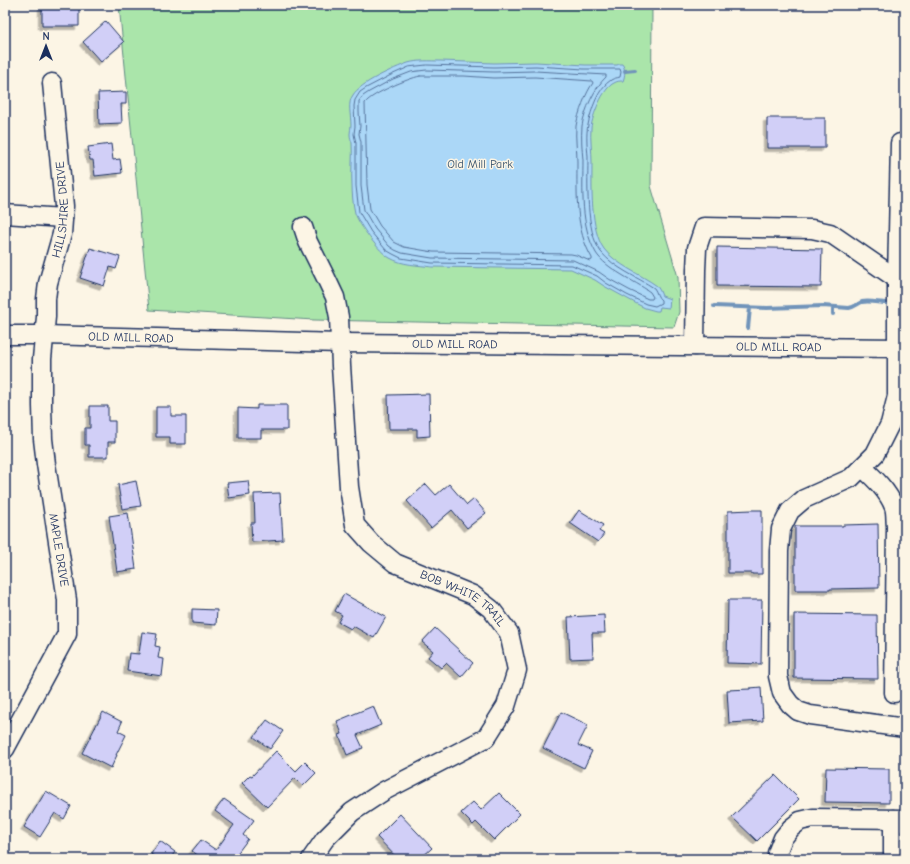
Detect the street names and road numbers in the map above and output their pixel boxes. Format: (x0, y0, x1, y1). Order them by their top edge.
street label: HILLSHIRE DRIVE (49, 161, 71, 259)
street label: OLD MILL ROAD (88, 329, 174, 346)
street label: OLD MILL ROAD (412, 337, 498, 351)
street label: OLD MILL ROAD (736, 340, 822, 354)
street label: MAPLE DRIVE (46, 512, 72, 588)
street label: BOB WHITE TRAIL (418, 567, 509, 629)

